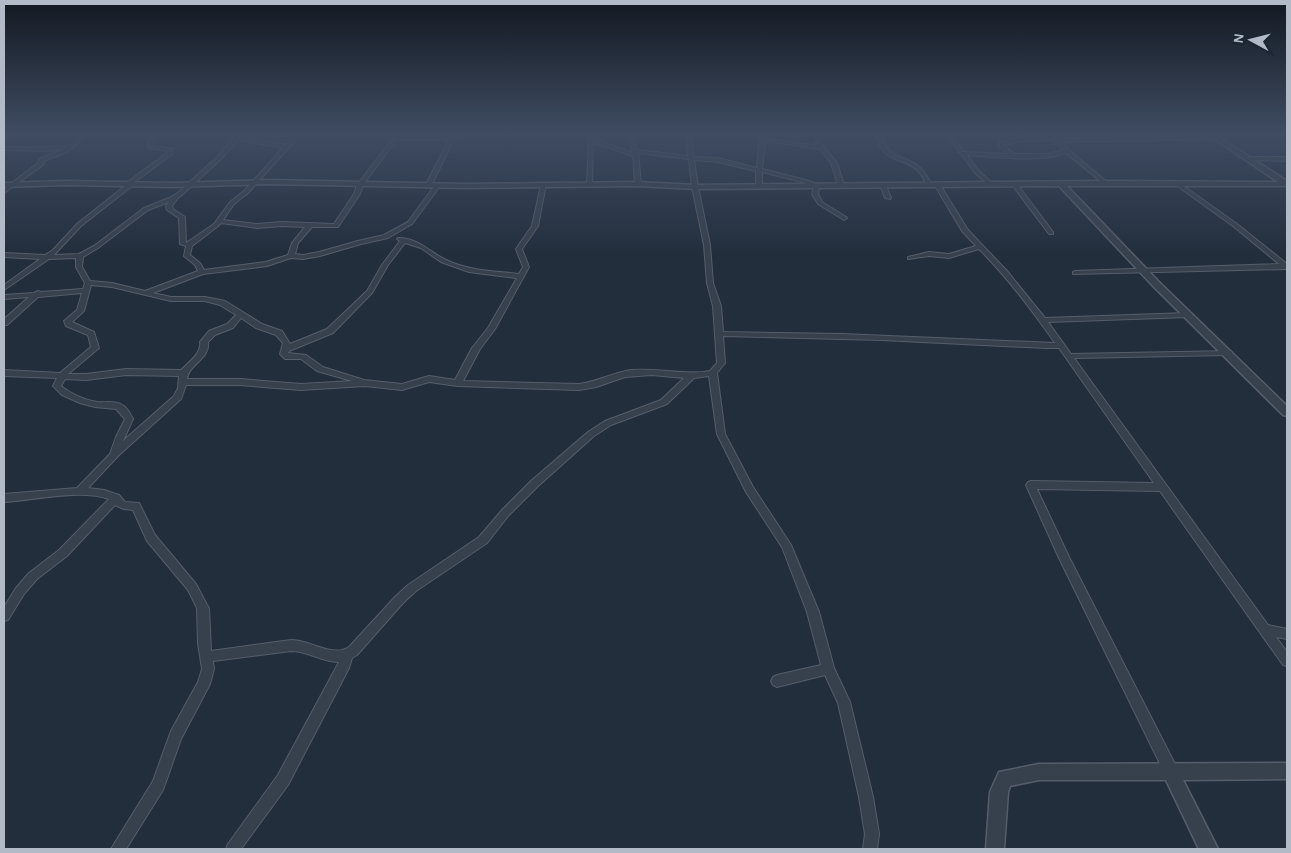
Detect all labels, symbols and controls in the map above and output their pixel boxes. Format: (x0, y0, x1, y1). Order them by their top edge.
north arrow (1226, 15, 1276, 65)
text: N (1232, 33, 1247, 44)

